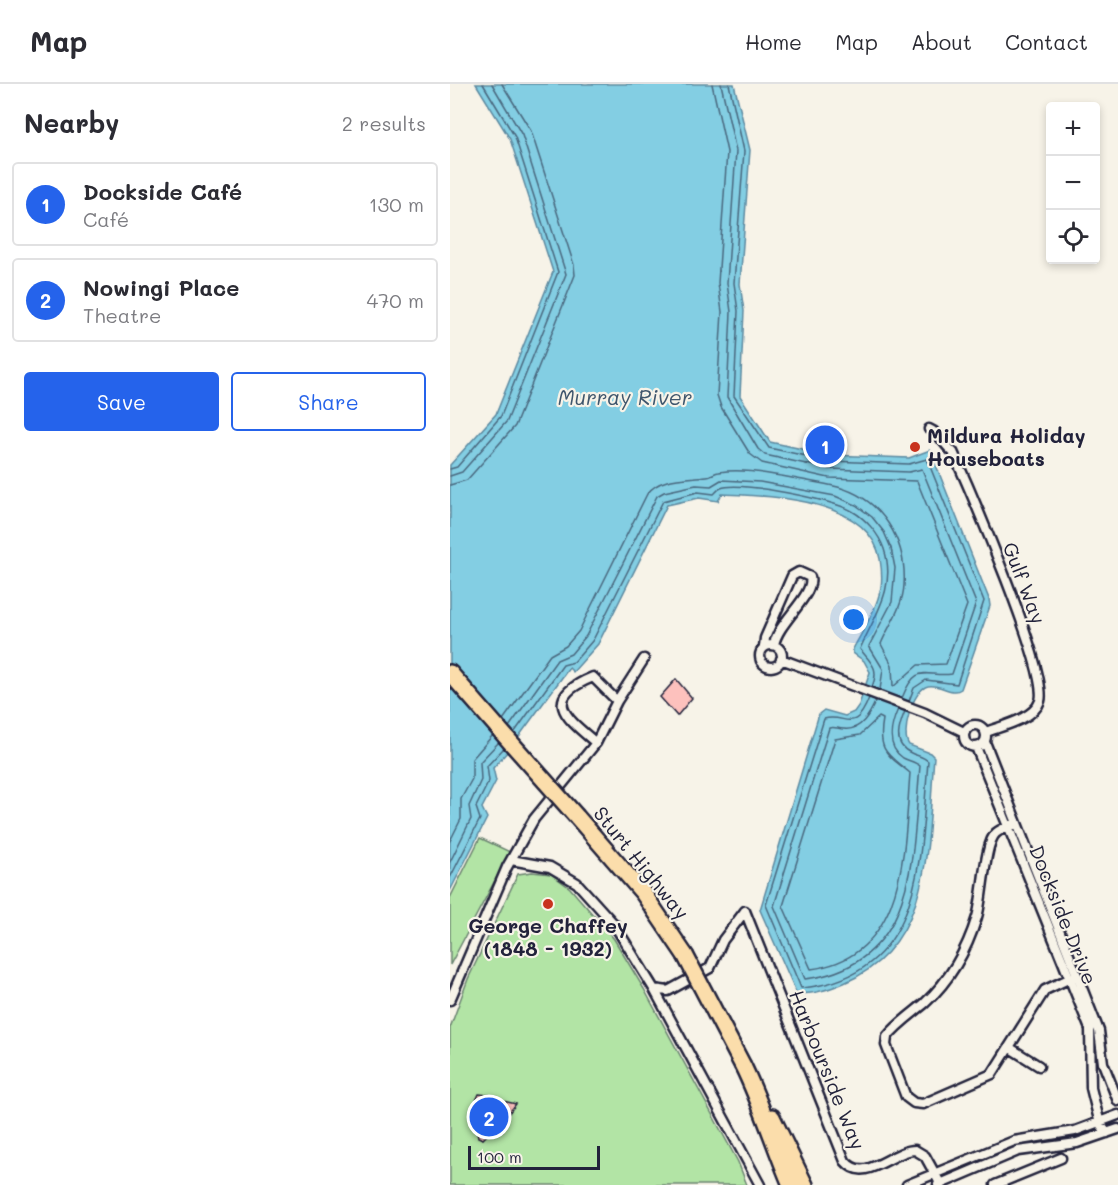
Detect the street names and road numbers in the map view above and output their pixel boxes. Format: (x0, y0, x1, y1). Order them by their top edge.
street label: Gulf Way (997, 538, 1052, 627)
street label: Sturt Highway (588, 801, 695, 924)
street label: Dockside Drive (1024, 841, 1104, 988)
street label: Harbourside Way (784, 986, 872, 1153)

